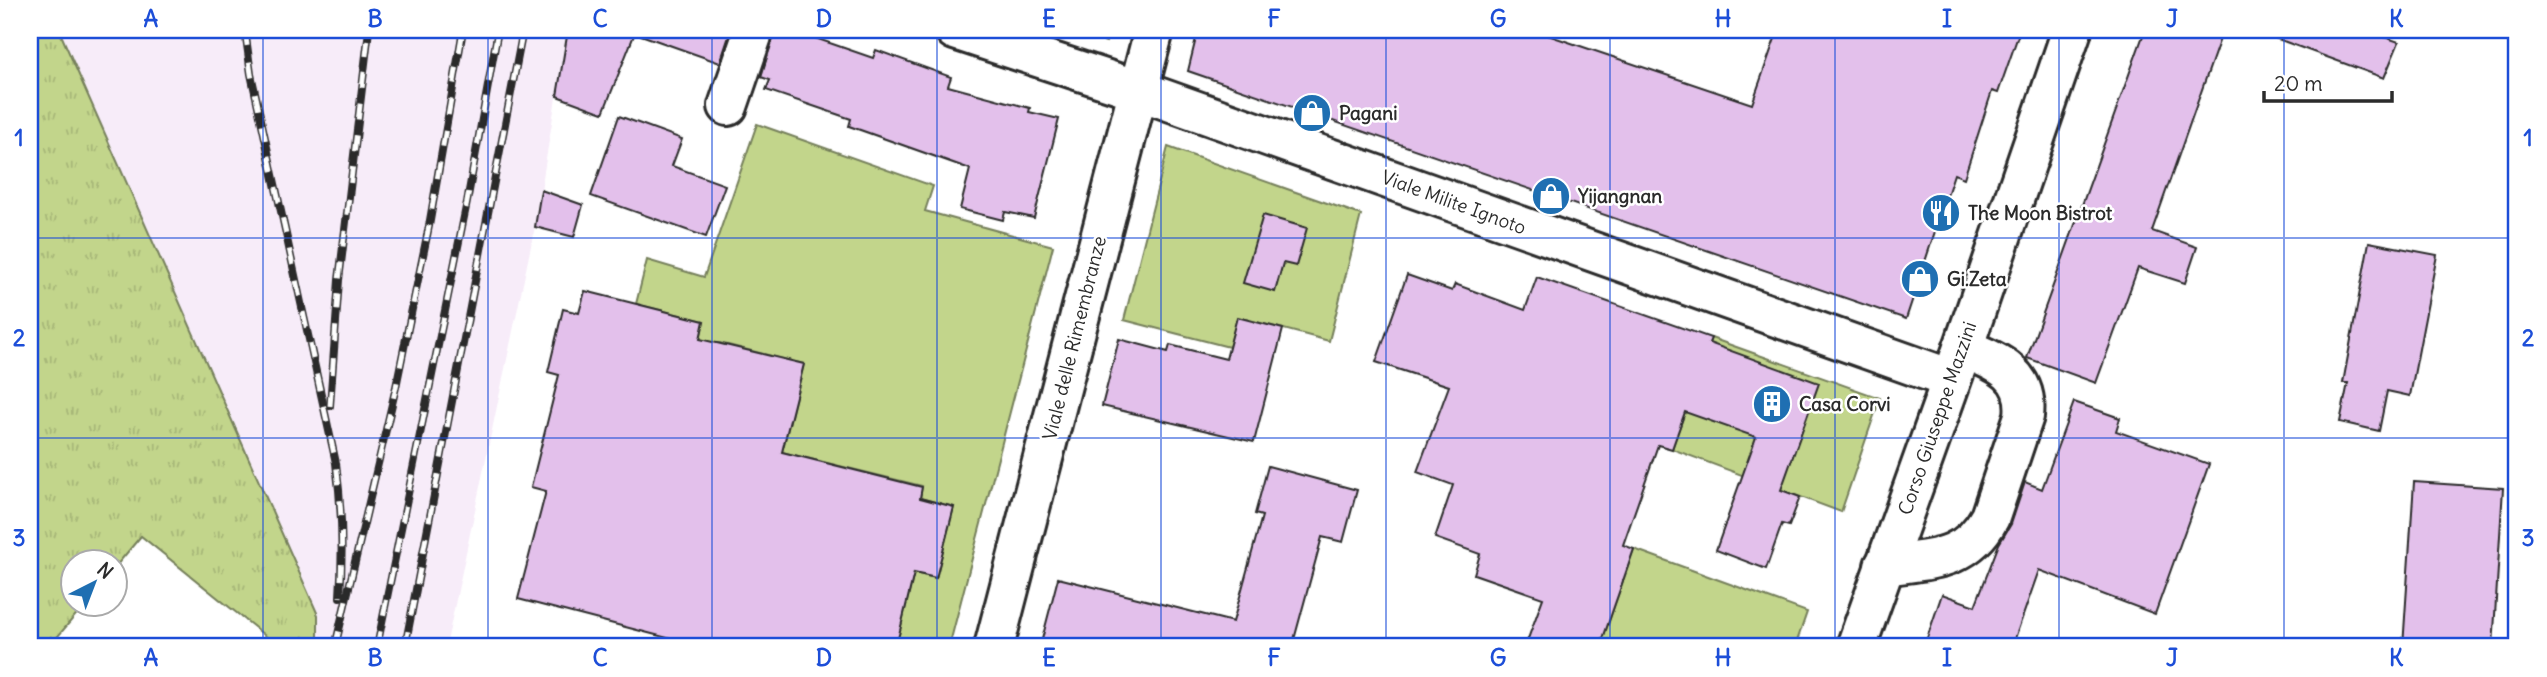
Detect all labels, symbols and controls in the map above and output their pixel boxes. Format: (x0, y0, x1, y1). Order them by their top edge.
text: A (144, 4, 159, 33)
text: B (367, 4, 383, 33)
text: C (592, 4, 608, 33)
text: D (816, 4, 832, 33)
text: E (1042, 4, 1056, 33)
text: F (1267, 4, 1281, 33)
text: G (1490, 4, 1506, 33)
text: H (1715, 4, 1731, 33)
text: I (1942, 4, 1952, 33)
text: J (2166, 4, 2178, 33)
text: K (2389, 4, 2404, 33)
scale bar (2264, 60, 2391, 104)
text: 20 m (2274, 70, 2323, 97)
shop icon: Pagani (1291, 92, 1333, 134)
place label: Pagani (1339, 101, 1397, 125)
text: 1 (14, 123, 24, 152)
text: 1 (2523, 123, 2533, 152)
street label: Viale Milite Ignoto (1378, 165, 1530, 239)
shop icon: Yijangnan (1530, 175, 1572, 217)
place label: Yijangnan (1577, 184, 1662, 208)
restaurant icon: The Moon Bistrot (1920, 192, 1962, 234)
place label: The Moon Bistrot (1968, 201, 2113, 225)
street label: Viale delle Rimembranze (1037, 234, 1111, 442)
shop icon: Gi.Zeta (1899, 258, 1941, 300)
place label: Gi.Zeta (1947, 267, 2007, 291)
street label: Corso Giuseppe Mazzini (1893, 318, 1981, 518)
text: 2 (13, 323, 26, 352)
text: 2 (2522, 323, 2535, 352)
building icon: Casa Corvi (1751, 383, 1793, 425)
place label: Casa Corvi (1799, 392, 1890, 416)
text: 3 (12, 523, 26, 552)
text: 3 (2521, 523, 2535, 552)
north arrow (60, 548, 130, 618)
text: N (92, 557, 118, 584)
text: A (144, 643, 159, 672)
text: B (367, 643, 383, 672)
text: C (592, 643, 608, 672)
text: D (816, 643, 832, 672)
text: E (1042, 643, 1056, 672)
text: F (1267, 643, 1281, 672)
text: G (1490, 643, 1506, 672)
text: H (1715, 643, 1731, 672)
text: I (1942, 643, 1952, 672)
text: J (2166, 643, 2178, 672)
text: K (2389, 643, 2404, 672)

